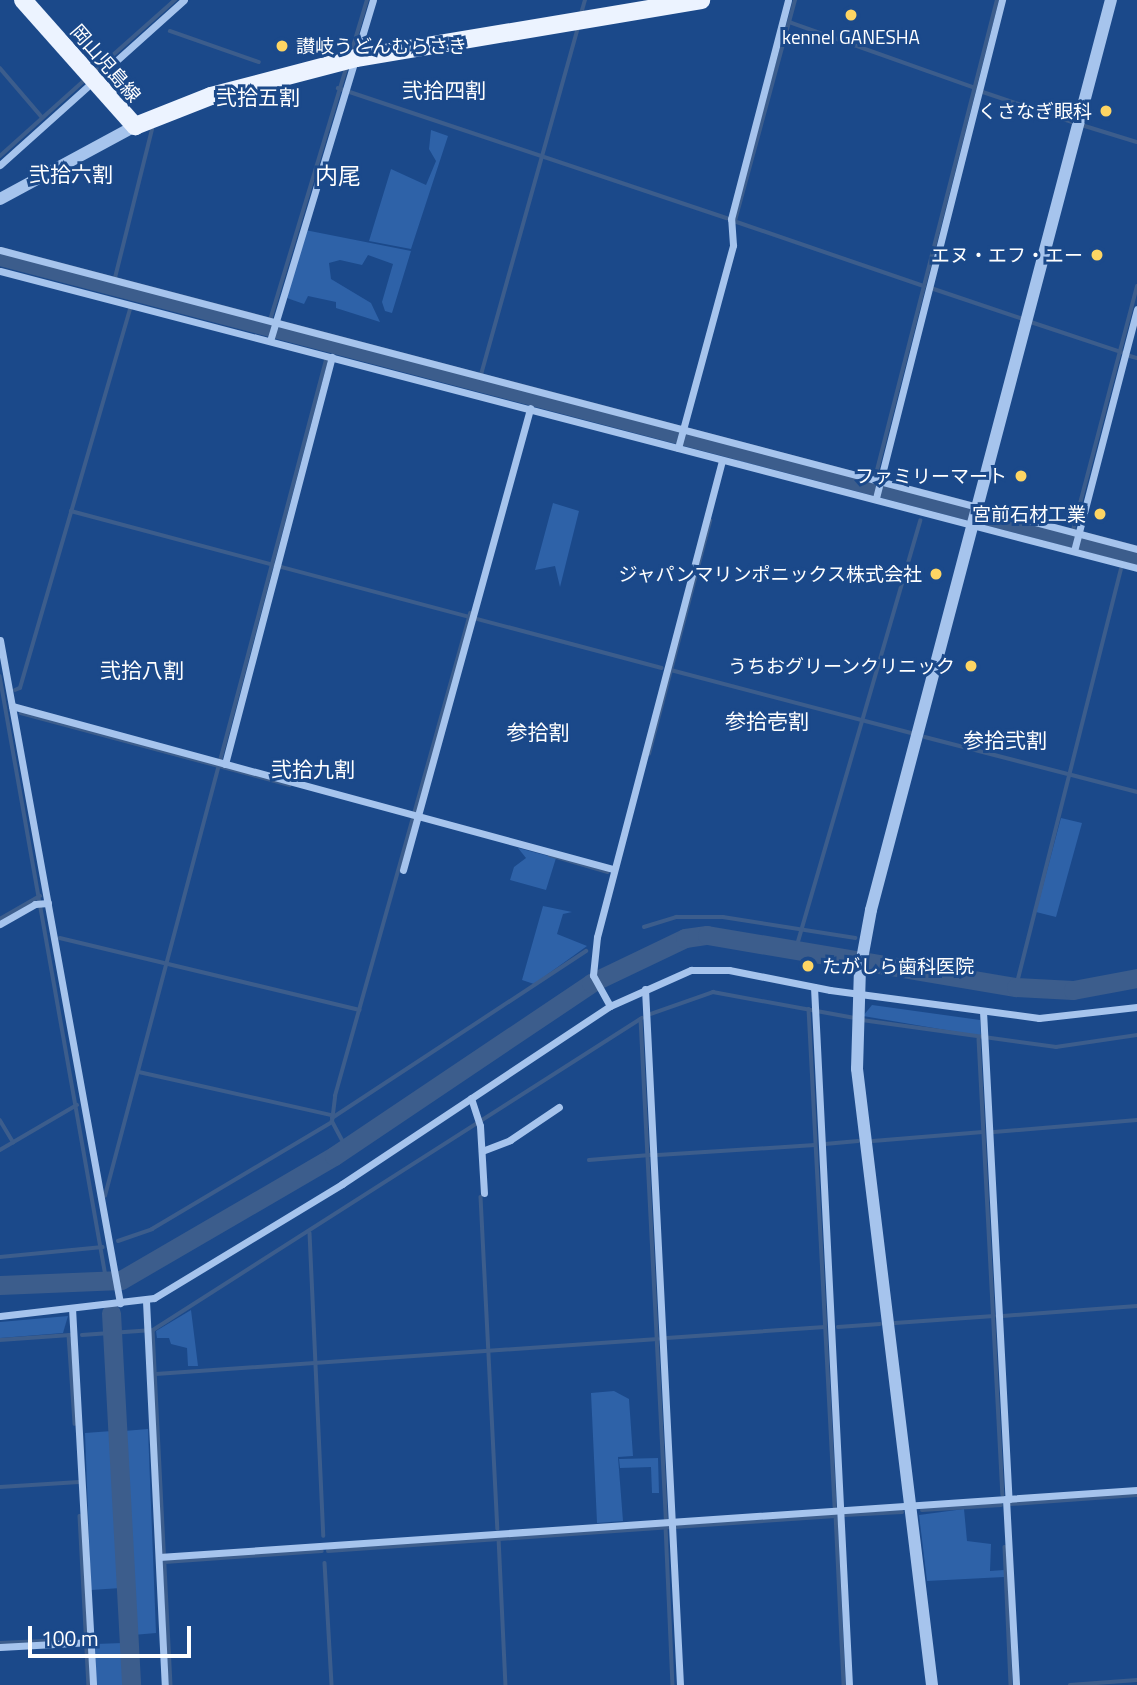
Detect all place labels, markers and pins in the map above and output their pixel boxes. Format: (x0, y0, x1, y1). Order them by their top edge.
marker: kennel GANESHA (843, 7, 859, 23)
place label: kennel GANESHA (782, 26, 920, 48)
place label: 讃岐うどんむらさき (296, 35, 467, 57)
marker: 讃岐うどんむらさき (274, 38, 290, 54)
place label: くさなぎ眼科 (978, 100, 1092, 122)
marker: くさなぎ眼科 (1098, 103, 1114, 119)
place label: エヌ・エフ・エー (931, 244, 1083, 266)
marker: エヌ・エフ・エー (1089, 247, 1105, 263)
place label: ファミリーマート (855, 465, 1007, 487)
marker: ファミリーマート (1013, 468, 1029, 484)
place label: 宮前石材工業 (972, 503, 1086, 525)
marker: 宮前石材工業 (1092, 506, 1108, 522)
place label: ジャパンマリンポニックス株式会社 (618, 563, 922, 585)
marker: ジャパンマリンポニックス株式会社 (928, 566, 944, 582)
place label: うちおグリーンクリニック (727, 655, 955, 677)
marker: うちおグリーンクリニック (961, 656, 981, 676)
place label: たがしら歯科医院 (822, 955, 974, 977)
marker: たがしら歯科医院 (800, 958, 816, 974)

